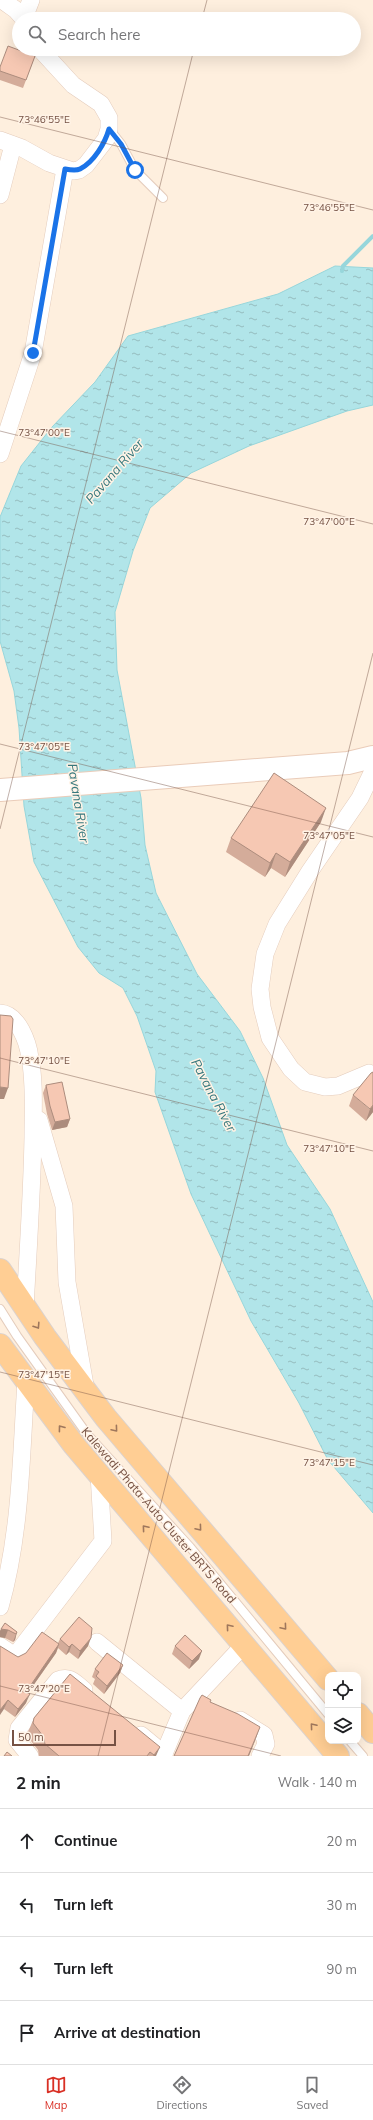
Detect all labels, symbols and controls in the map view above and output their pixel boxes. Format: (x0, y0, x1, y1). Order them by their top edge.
search box (12, 12, 361, 56)
icon: search (26, 23, 48, 45)
text: Search here (58, 25, 140, 44)
text: 73°46'55"E (18, 113, 70, 126)
route start (126, 161, 144, 179)
text: 73°46'55"E (303, 201, 355, 214)
route end (24, 344, 42, 362)
text: 73°47'00"E (18, 426, 70, 439)
water label: Pavana River (82, 435, 147, 506)
text: 73°47'00"E (303, 515, 355, 528)
text: 73°47'05"E (18, 740, 70, 753)
water label: Pavana River (65, 762, 93, 845)
text: 73°47'05"E (303, 829, 355, 842)
text: 73°47'10"E (18, 1054, 70, 1067)
water label: Pavana River (188, 1056, 240, 1135)
text: 73°47'10"E (303, 1142, 355, 1155)
one-way arrow (32, 1321, 39, 1328)
text: 73°47'15"E (18, 1368, 70, 1381)
street label: Kalewadi Phata-Auto Cluster BRTS Road (78, 1424, 240, 1606)
one-way arrow (111, 1425, 118, 1432)
one-way arrow (59, 1426, 66, 1433)
text: 73°47'15"E (303, 1456, 355, 1469)
one-way arrow (195, 1523, 202, 1531)
one-way arrow (142, 1525, 149, 1533)
one-way arrow (279, 1622, 286, 1630)
one-way arrow (226, 1624, 233, 1632)
map controls (325, 1672, 361, 1744)
button: locate (325, 1672, 361, 1708)
text: 73°47'20"E (18, 1682, 70, 1695)
button: layers (325, 1708, 361, 1744)
one-way arrow (310, 1724, 317, 1731)
scale bar (12, 1728, 116, 1747)
text: 50 m (18, 1730, 44, 1744)
text: 2 min (16, 1772, 61, 1793)
text: Walk · 140 m (278, 1774, 357, 1790)
icon: ahead (16, 1830, 38, 1852)
text: Continue (54, 1831, 117, 1850)
text: 20 m (327, 1833, 357, 1849)
icon: left (16, 1894, 38, 1916)
text: Turn left (54, 1895, 113, 1914)
text: 30 m (327, 1897, 357, 1913)
icon: left (16, 1958, 38, 1980)
text: Turn left (54, 1959, 113, 1978)
text: 90 m (327, 1961, 357, 1977)
icon: arrive (16, 2022, 38, 2044)
text: Arrive at destination (54, 2023, 201, 2042)
tab: Map (45, 2074, 67, 2112)
tab: Directions (157, 2074, 207, 2112)
tab: Saved (297, 2074, 328, 2112)

